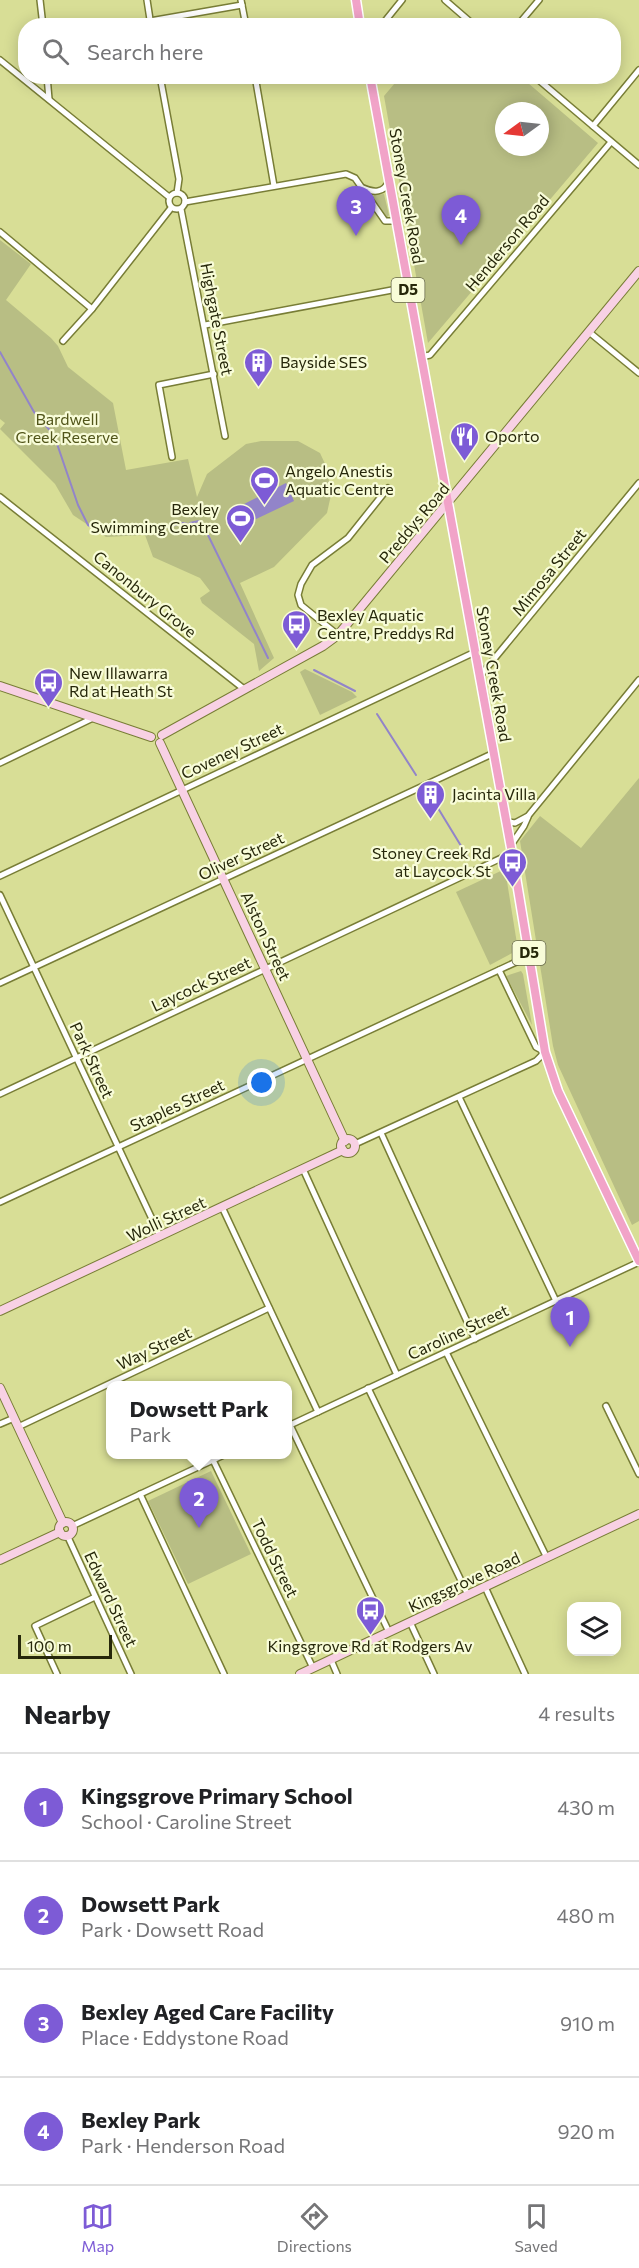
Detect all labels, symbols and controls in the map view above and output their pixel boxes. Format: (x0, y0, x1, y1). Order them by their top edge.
search box (18, 18, 621, 84)
icon: search (39, 35, 72, 68)
text: Search here (87, 38, 203, 65)
north arrow (495, 102, 549, 156)
street label: Stoney Creek Road (386, 127, 429, 265)
pin: 3 (336, 186, 376, 236)
street label: Henderson Road (461, 191, 552, 295)
pin: 4 (442, 196, 480, 245)
street label: Highgate Street (197, 261, 238, 377)
road number: D5 (392, 278, 424, 302)
building icon: Bayside SES (243, 346, 275, 388)
place label: Bayside SES (280, 352, 367, 371)
park label: Bardwell Creek Reserve (16, 409, 118, 446)
restaurant icon: Oporto (448, 420, 480, 462)
place label: Oporto (485, 426, 540, 445)
place label: Angelo Anestis Aquatic Centre (285, 461, 394, 498)
sports icon: Angelo Anestis Aquatic Centre (248, 464, 280, 506)
street label: Preddys Road (375, 479, 453, 567)
place label: Bexley Swimming Centre (90, 499, 219, 536)
sports icon: Bexley Swimming Centre (224, 502, 256, 544)
street label: Mimosa Street (508, 524, 590, 619)
street label: Canonbury Grove (90, 546, 201, 641)
place label: Bexley Aquatic Centre, Preddys Rd (317, 605, 454, 642)
street label: Stoney Creek Road (473, 605, 516, 743)
bus stop icon: Bexley Aquatic Centre, Preddys Rd (280, 608, 312, 650)
place label: New Illawarra Rd at Heath St (69, 663, 173, 700)
bus stop icon: New Illawarra Rd at Heath St (32, 666, 64, 708)
street label: Coveney Street (178, 718, 286, 783)
building icon: Jacinta Villa (415, 778, 447, 820)
place label: Jacinta Villa (452, 784, 536, 803)
street label: Oliver Street (195, 827, 287, 884)
place label: Stoney Creek Rd at Laycock St (372, 843, 491, 880)
bus stop icon: Stoney Creek Rd at Laycock St (496, 846, 528, 888)
street label: Alston Street (238, 888, 295, 984)
road number: D5 (512, 941, 546, 965)
street label: Laycock Street (148, 952, 254, 1015)
street label: Park Street (67, 1019, 119, 1101)
your location (247, 1068, 276, 1097)
street label: Staples Street (127, 1074, 227, 1135)
street label: Wolli Street (123, 1192, 209, 1245)
pin: 1 (550, 1298, 590, 1347)
street label: Caroline Street (404, 1300, 512, 1363)
street label: Way Street (113, 1322, 195, 1373)
popup (106, 1381, 292, 1459)
text: Dowsett Park (129, 1395, 269, 1422)
text: Park (129, 1422, 171, 1446)
pin: 2 (180, 1478, 218, 1528)
street label: Todd Street (248, 1515, 303, 1601)
street label: Kingsgrove Road (405, 1547, 523, 1616)
street label: Edward Street (81, 1548, 142, 1650)
bus stop icon: Kingsgrove Rd at Rodgers Av (354, 1594, 386, 1636)
map controls (567, 1602, 621, 1656)
button: layers (567, 1602, 621, 1656)
scale bar (18, 1632, 112, 1660)
text: 100 m (27, 1636, 72, 1655)
place label: Kingsgrove Rd at Rodgers Av (268, 1636, 473, 1655)
text: Nearby (24, 1698, 111, 1729)
text: 4 results (538, 1701, 615, 1725)
text: Kingsgrove Primary School (81, 1782, 353, 1809)
text: 1 (39, 1795, 48, 1819)
text: 430 m (557, 1795, 615, 1819)
text: School · Caroline Street (81, 1809, 292, 1833)
text: Dowsett Park (81, 1890, 220, 1917)
text: 2 (38, 1903, 49, 1927)
text: 480 m (557, 1903, 615, 1927)
text: Park · Dowsett Road (81, 1917, 264, 1941)
text: Bexley Aged Care Facility (81, 1998, 334, 2025)
text: 3 (38, 2011, 49, 2035)
text: 910 m (560, 2011, 615, 2035)
text: Place · Eddystone Road (81, 2025, 289, 2049)
text: Bexley Park (81, 2106, 201, 2133)
text: 4 (37, 2119, 50, 2143)
text: 920 m (558, 2119, 615, 2143)
text: Park · Henderson Road (81, 2133, 285, 2157)
tab: Map (81, 2200, 114, 2255)
tab: Directions (277, 2200, 352, 2255)
tab: Saved (514, 2200, 558, 2255)

